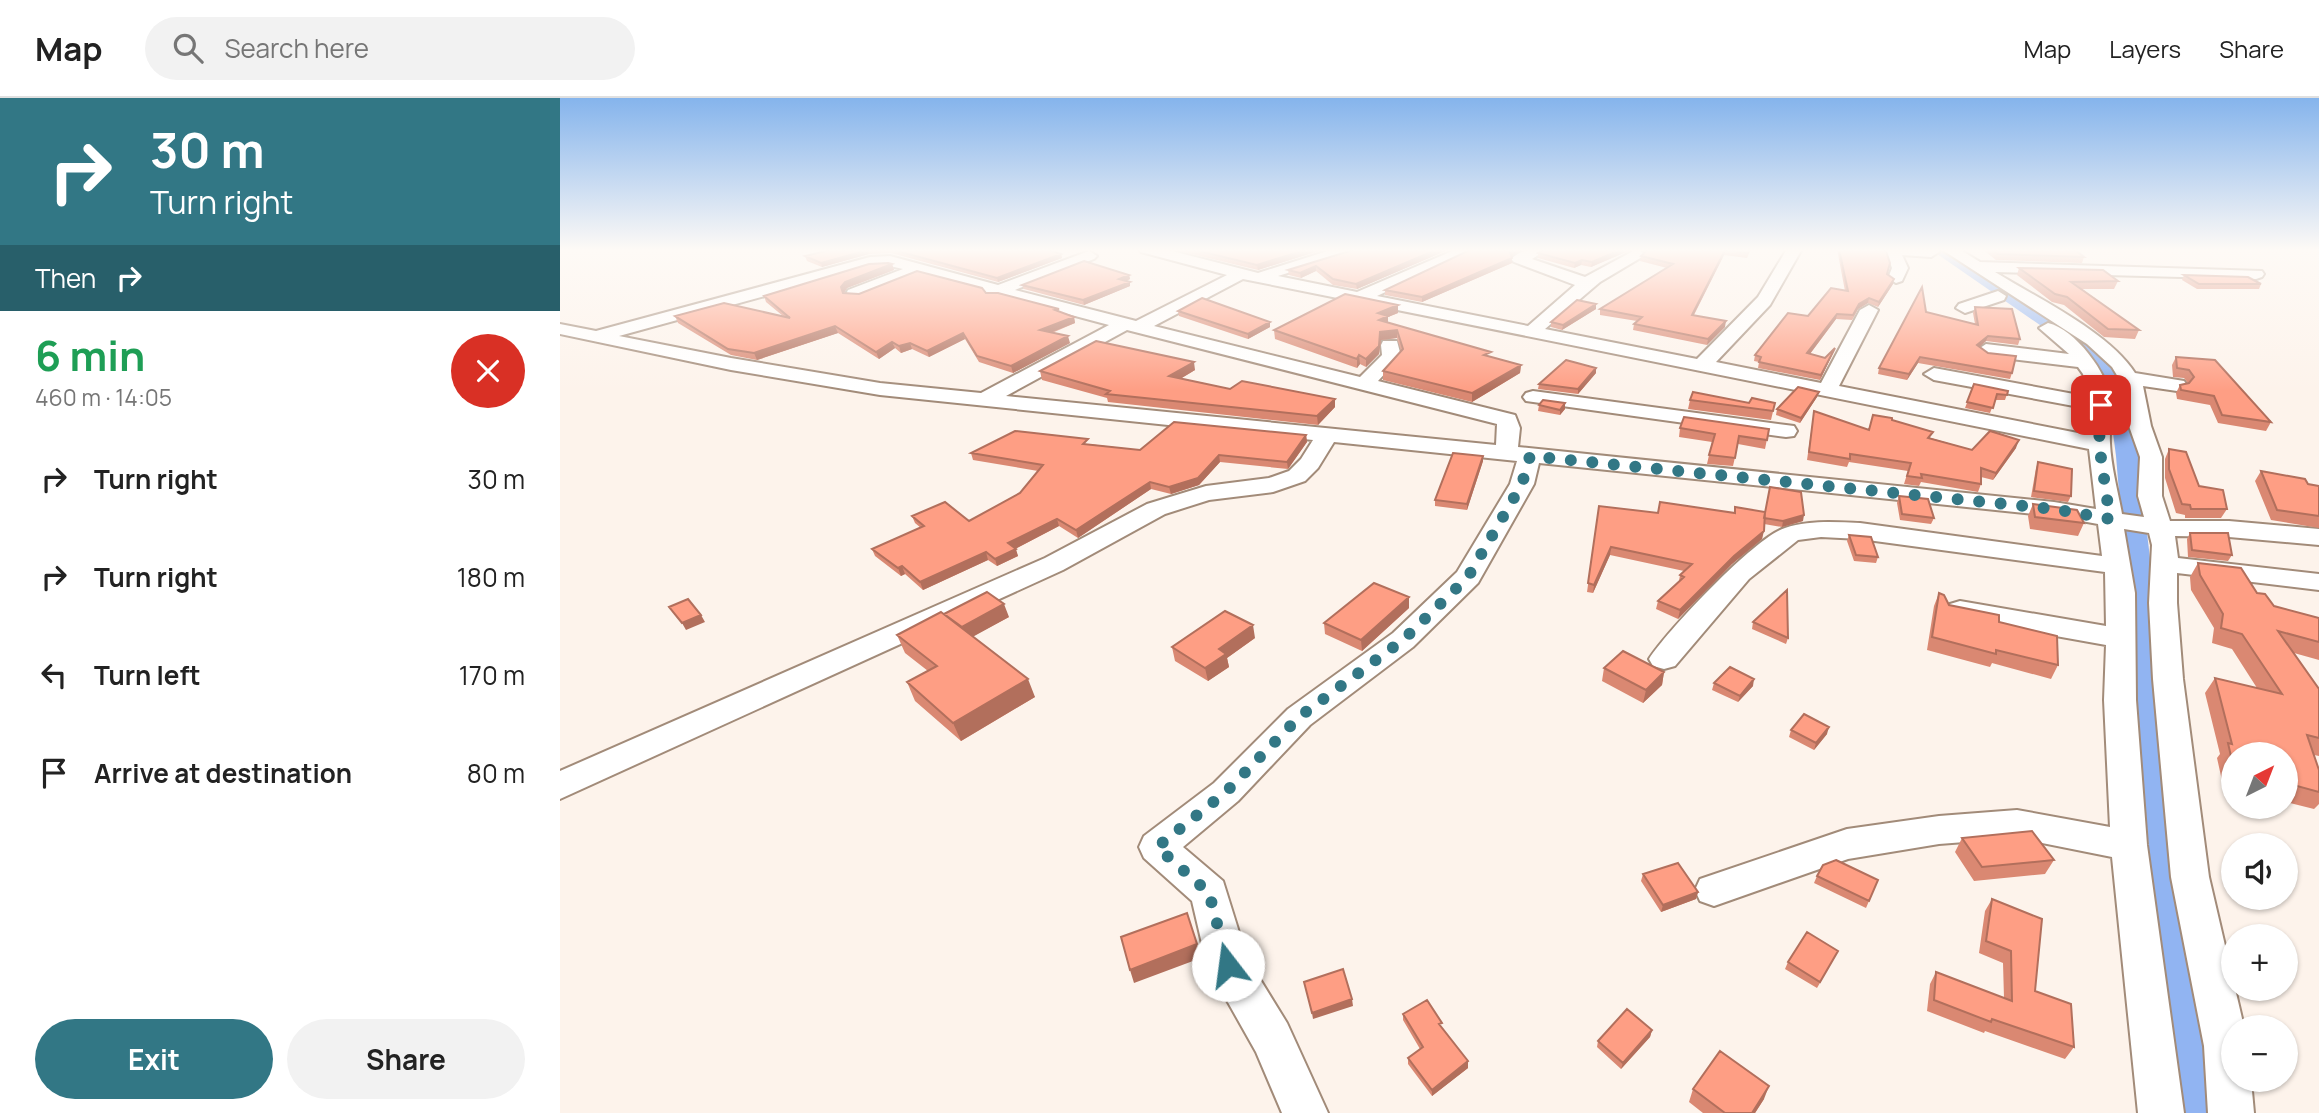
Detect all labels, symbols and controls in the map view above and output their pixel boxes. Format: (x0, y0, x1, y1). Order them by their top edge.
search box (145, 17, 635, 80)
text: Map (35, 26, 103, 71)
icon: search (169, 29, 207, 67)
text: Search here (225, 30, 369, 66)
text: Map (2024, 32, 2071, 65)
text: Layers (2109, 32, 2181, 65)
text: Share (2219, 32, 2284, 65)
text: 30 m (150, 116, 265, 183)
icon: right (35, 126, 126, 217)
text: Turn right (150, 180, 293, 224)
icon: right (110, 259, 148, 297)
text: Then (35, 260, 96, 296)
text: 6 min (35, 326, 145, 384)
button: close (451, 334, 525, 408)
pin (2071, 375, 2131, 435)
text: 460 m · 14:05 (35, 381, 172, 413)
icon: arrive (2082, 386, 2120, 424)
icon: right (35, 460, 73, 498)
text: Turn right (94, 461, 218, 497)
text: 30 m (468, 461, 525, 497)
icon: right (35, 558, 73, 596)
text: Turn right (94, 559, 218, 595)
text: 180 m (457, 559, 525, 595)
icon: left (35, 656, 73, 694)
text: Turn left (94, 657, 201, 693)
text: 170 m (459, 657, 525, 693)
north arrow (2221, 742, 2298, 819)
map controls (2221, 742, 2298, 1092)
icon: arrive (35, 754, 73, 792)
text: Arrive at destination (94, 755, 352, 791)
text: 80 m (467, 755, 525, 791)
button: sound (2221, 833, 2298, 910)
button: + (2221, 924, 2298, 1001)
position arrow (1191, 928, 1265, 1002)
button: − (2221, 1015, 2298, 1092)
button: Exit (35, 1019, 273, 1099)
button: Share (287, 1019, 525, 1099)

